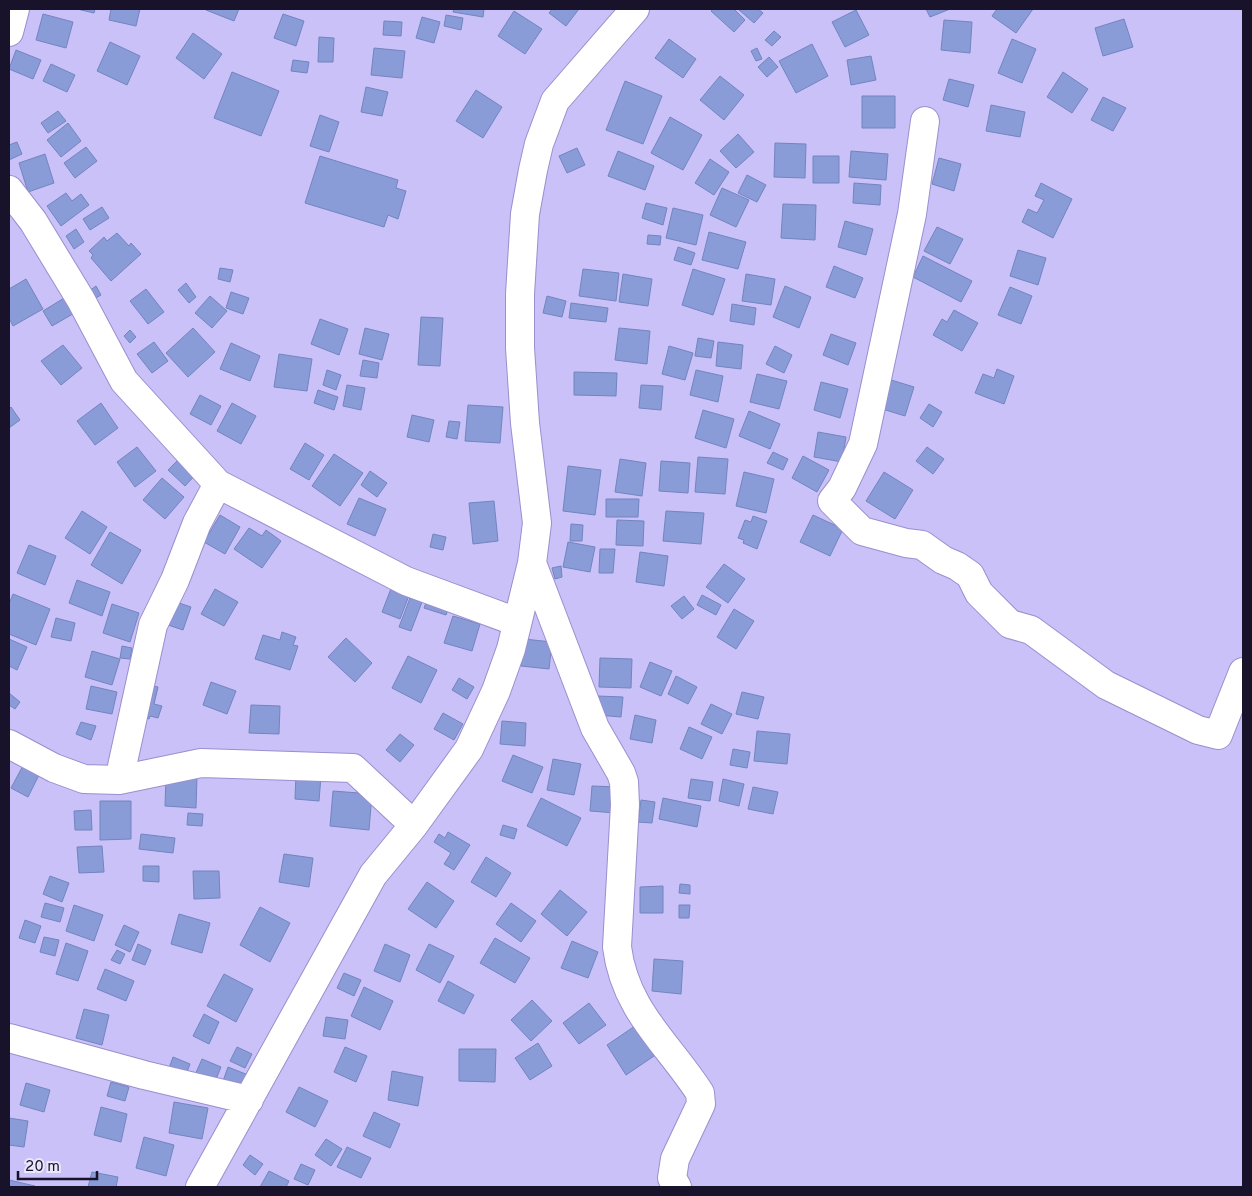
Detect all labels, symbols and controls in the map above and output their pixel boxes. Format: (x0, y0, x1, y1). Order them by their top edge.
scale bar (18, 1148, 96, 1180)
text: 20 m (25, 1158, 60, 1177)

